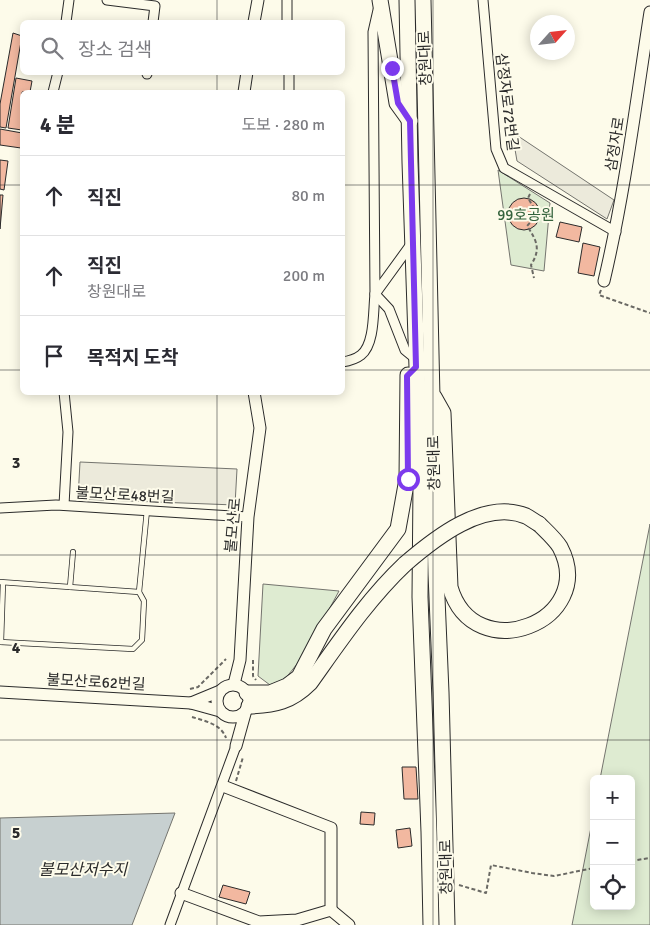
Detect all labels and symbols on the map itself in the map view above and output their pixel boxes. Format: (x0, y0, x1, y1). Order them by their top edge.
north arrow (530, 15, 575, 60)
street label: 창원대로 (415, 30, 435, 86)
street label: 삼정자로72번길 (492, 52, 522, 152)
route end (381, 57, 404, 80)
street label: 삼정자로 (602, 115, 628, 173)
park label: 99호공원 (497, 206, 555, 224)
street label: 창원대로 (425, 435, 443, 491)
text: 3 (12, 453, 20, 473)
route start (397, 468, 420, 491)
street label: 불모산로48번길 (75, 483, 175, 507)
street label: 불모산로 (222, 497, 244, 553)
text: 4 (12, 638, 21, 658)
street label: 불모산로62번길 (46, 670, 146, 694)
text: 5 (12, 823, 20, 843)
street label: 창원대로 (437, 839, 455, 895)
water label: 불모산저수지 (39, 860, 128, 880)

